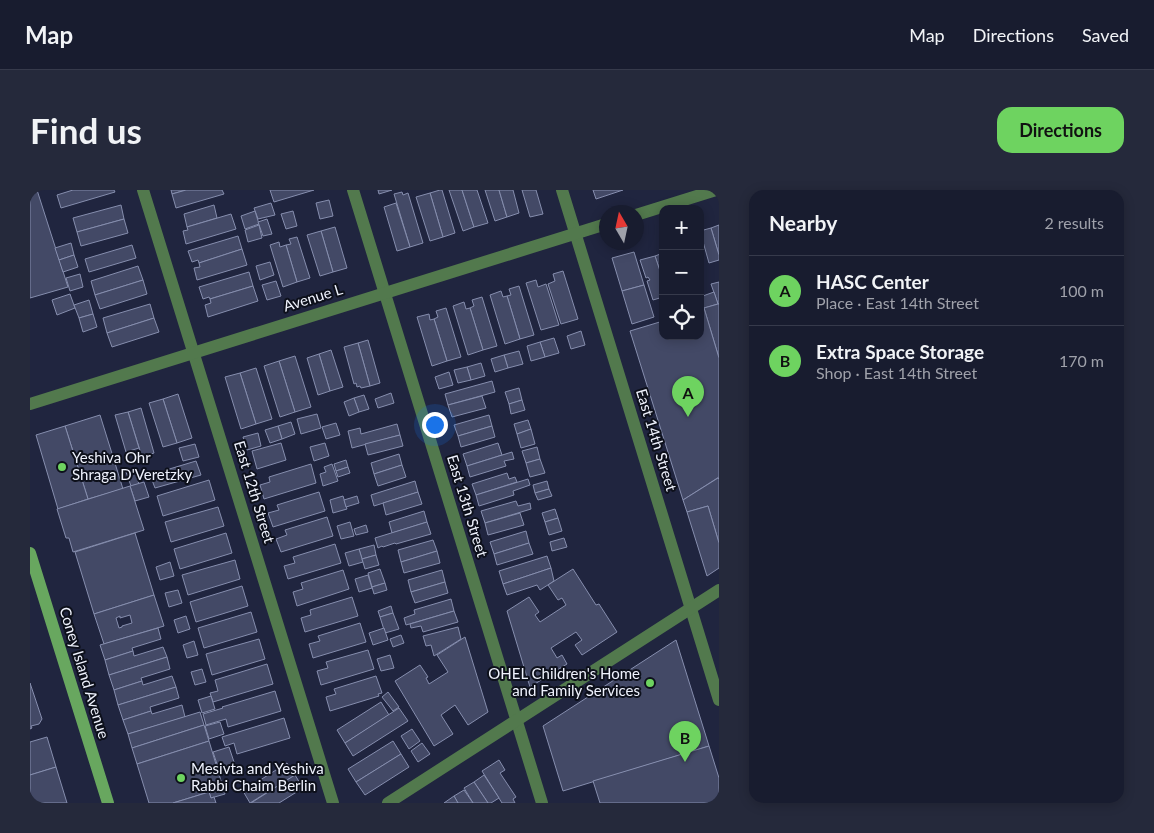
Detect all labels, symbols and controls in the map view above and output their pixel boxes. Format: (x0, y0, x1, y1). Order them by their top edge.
text: Map (25, 20, 73, 49)
text: Map (909, 24, 945, 46)
text: Directions (973, 24, 1054, 46)
text: Saved (1082, 24, 1129, 46)
button: Directions (997, 107, 1124, 153)
text: Find us (30, 109, 142, 151)
north arrow (599, 205, 644, 250)
map controls (659, 205, 704, 340)
button: + (659, 205, 704, 250)
text: Nearby (769, 210, 837, 235)
text: 2 results (1044, 213, 1104, 232)
button: − (659, 250, 704, 295)
text: HASC Center (816, 270, 929, 293)
street label: Avenue L (281, 279, 345, 315)
text: A (779, 281, 791, 300)
text: 100 m (1059, 281, 1104, 300)
text: Place · East 14th Street (816, 293, 979, 312)
button: locate (659, 295, 704, 340)
text: Extra Space Storage (816, 340, 984, 363)
text: B (780, 351, 790, 370)
text: 170 m (1059, 351, 1104, 370)
text: Shop · East 14th Street (816, 363, 977, 382)
pin: A (672, 376, 704, 417)
street label: East 14th Street (633, 386, 681, 494)
your location (422, 412, 448, 438)
street label: East 12th Street (231, 438, 279, 546)
place label: Yeshiva Ohr Shraga D'Veretzky (72, 448, 192, 483)
street label: East 13th Street (444, 452, 492, 560)
marker: Yeshiva Ohr Shraga D'Veretzky (56, 461, 68, 473)
street label: Coney Island Avenue (56, 605, 114, 741)
place label: OHEL Children's Home and Family Services (488, 664, 640, 699)
marker: OHEL Children's Home and Family Services (644, 677, 656, 689)
pin: B (669, 721, 701, 762)
place label: Mesivta and Yeshiva Rabbi Chaim Berlin (191, 759, 324, 794)
marker: Mesivta and Yeshiva Rabbi Chaim Berlin (175, 772, 187, 784)

